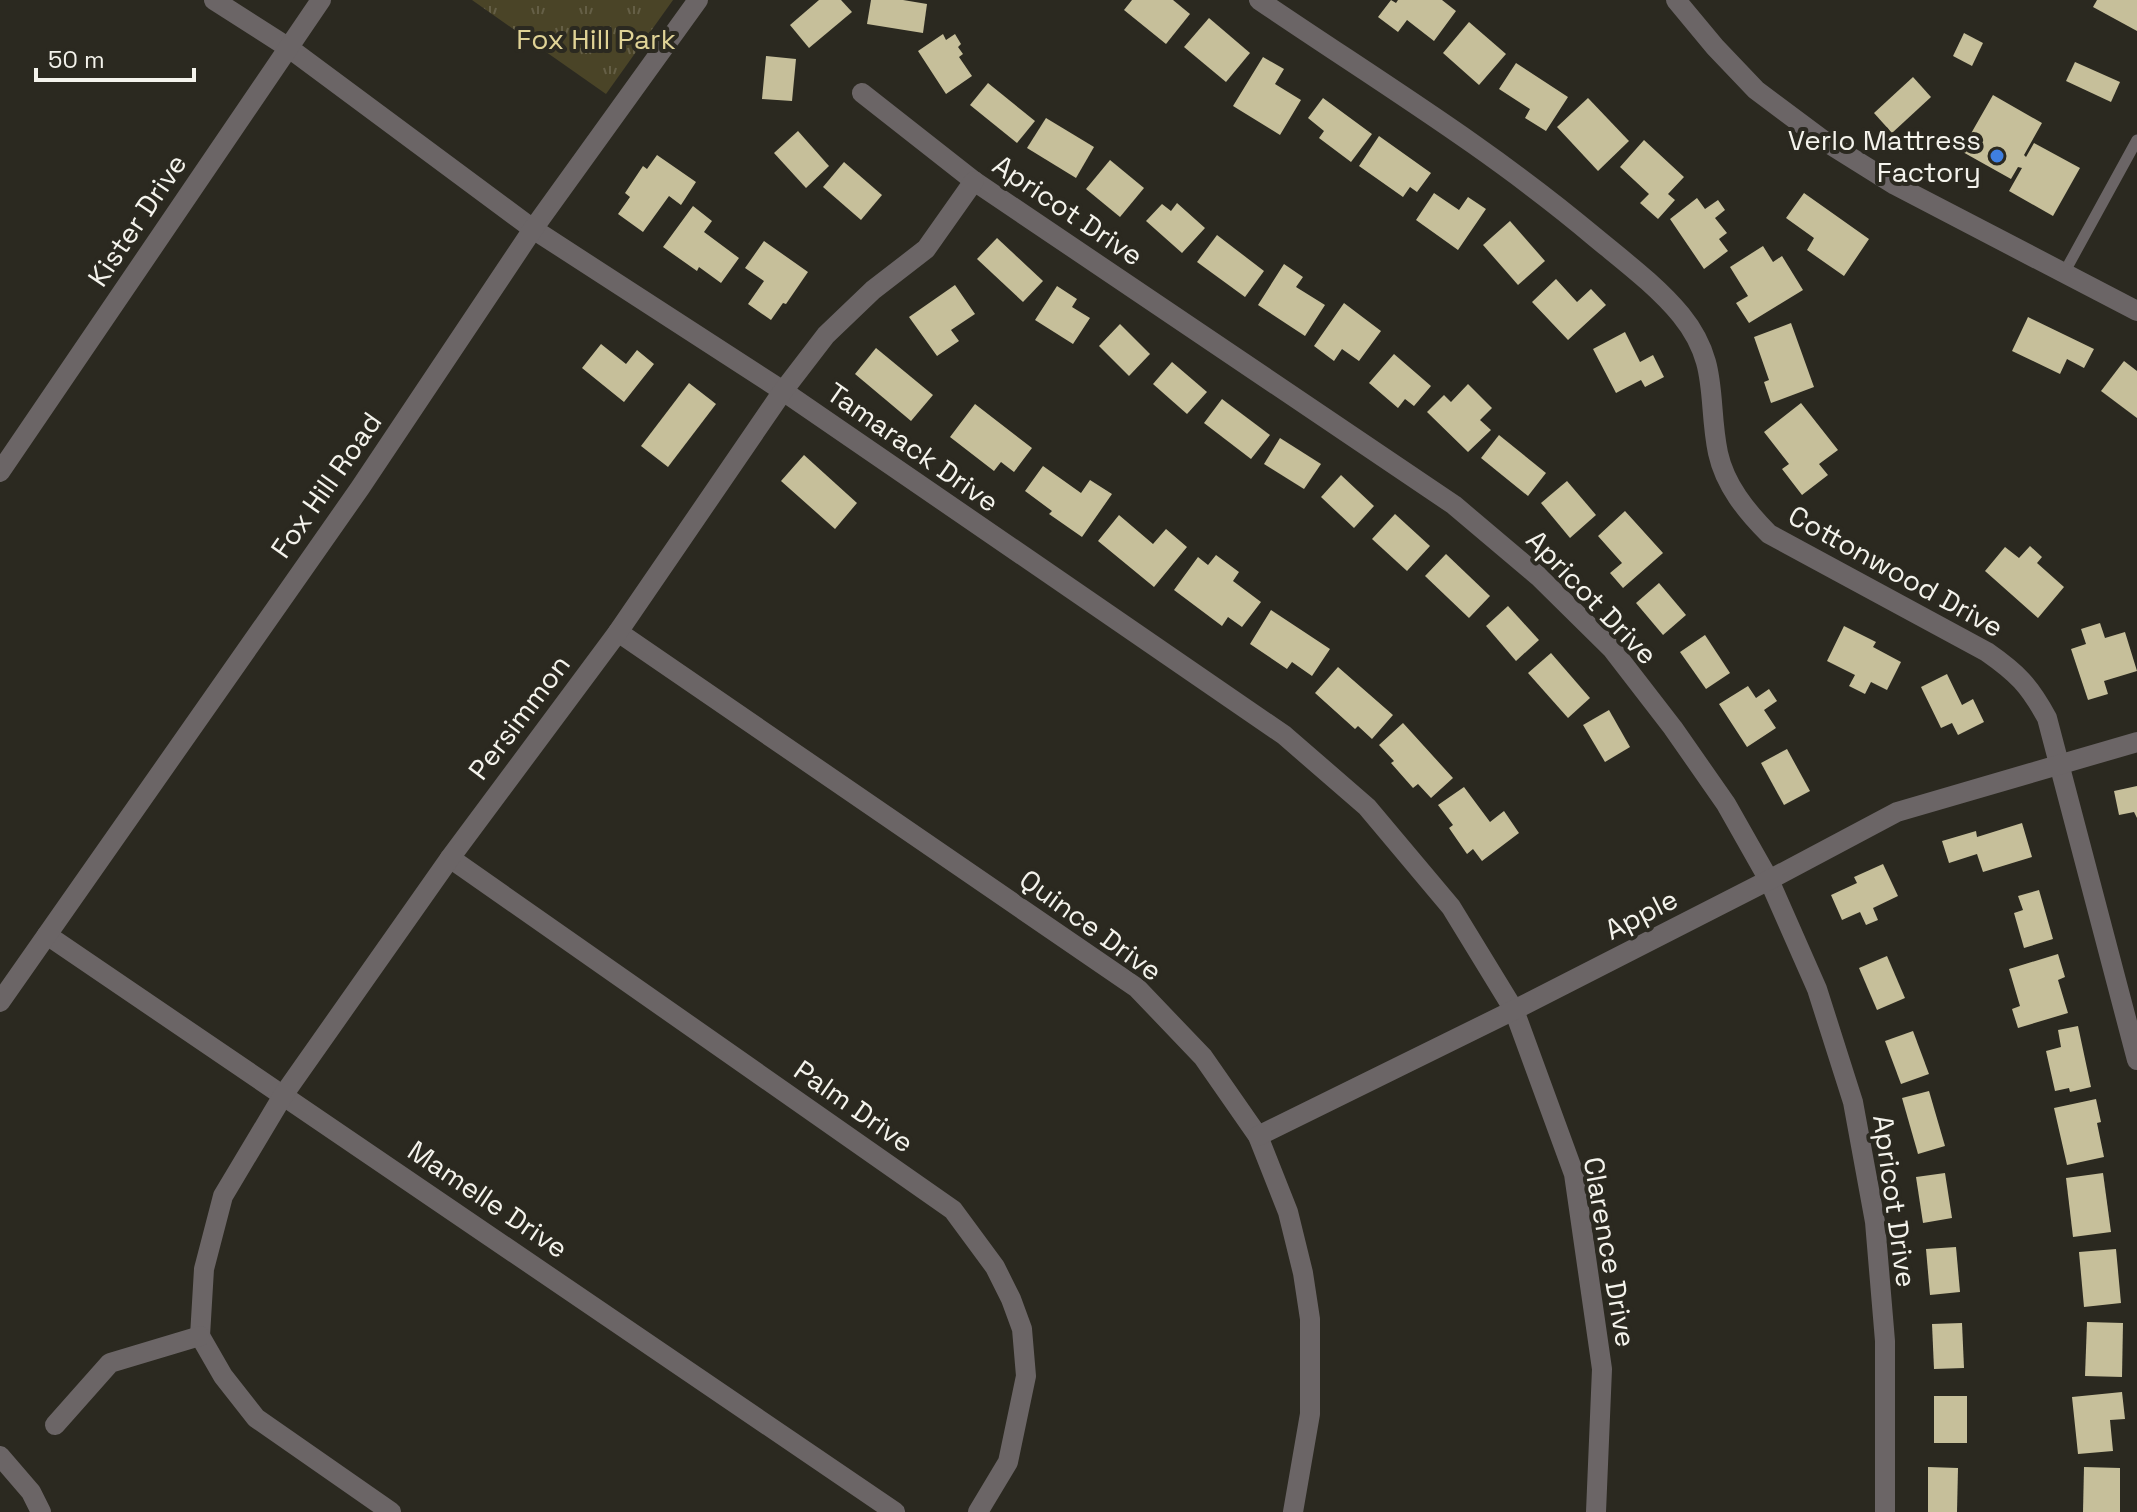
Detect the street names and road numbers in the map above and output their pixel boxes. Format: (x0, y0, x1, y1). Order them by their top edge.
street label: Apricot Drive (986, 146, 1150, 274)
street label: Kister Drive (80, 147, 194, 293)
street label: Tamarack Drive (820, 374, 1006, 520)
street label: Fox Hill Road (262, 405, 390, 565)
street label: Cottonwood Drive (1782, 497, 2010, 645)
street label: Apricot Drive (1519, 522, 1665, 672)
street label: Persimmon (460, 647, 578, 787)
street label: Quince Drive (1013, 861, 1169, 989)
street label: Apple (1598, 880, 1684, 948)
street label: Palm Drive (787, 1052, 921, 1160)
street label: Apricot Drive (1865, 1112, 1925, 1290)
street label: Mamelle Drive (401, 1132, 575, 1266)
street label: Clarence Drive (1576, 1154, 1644, 1350)

